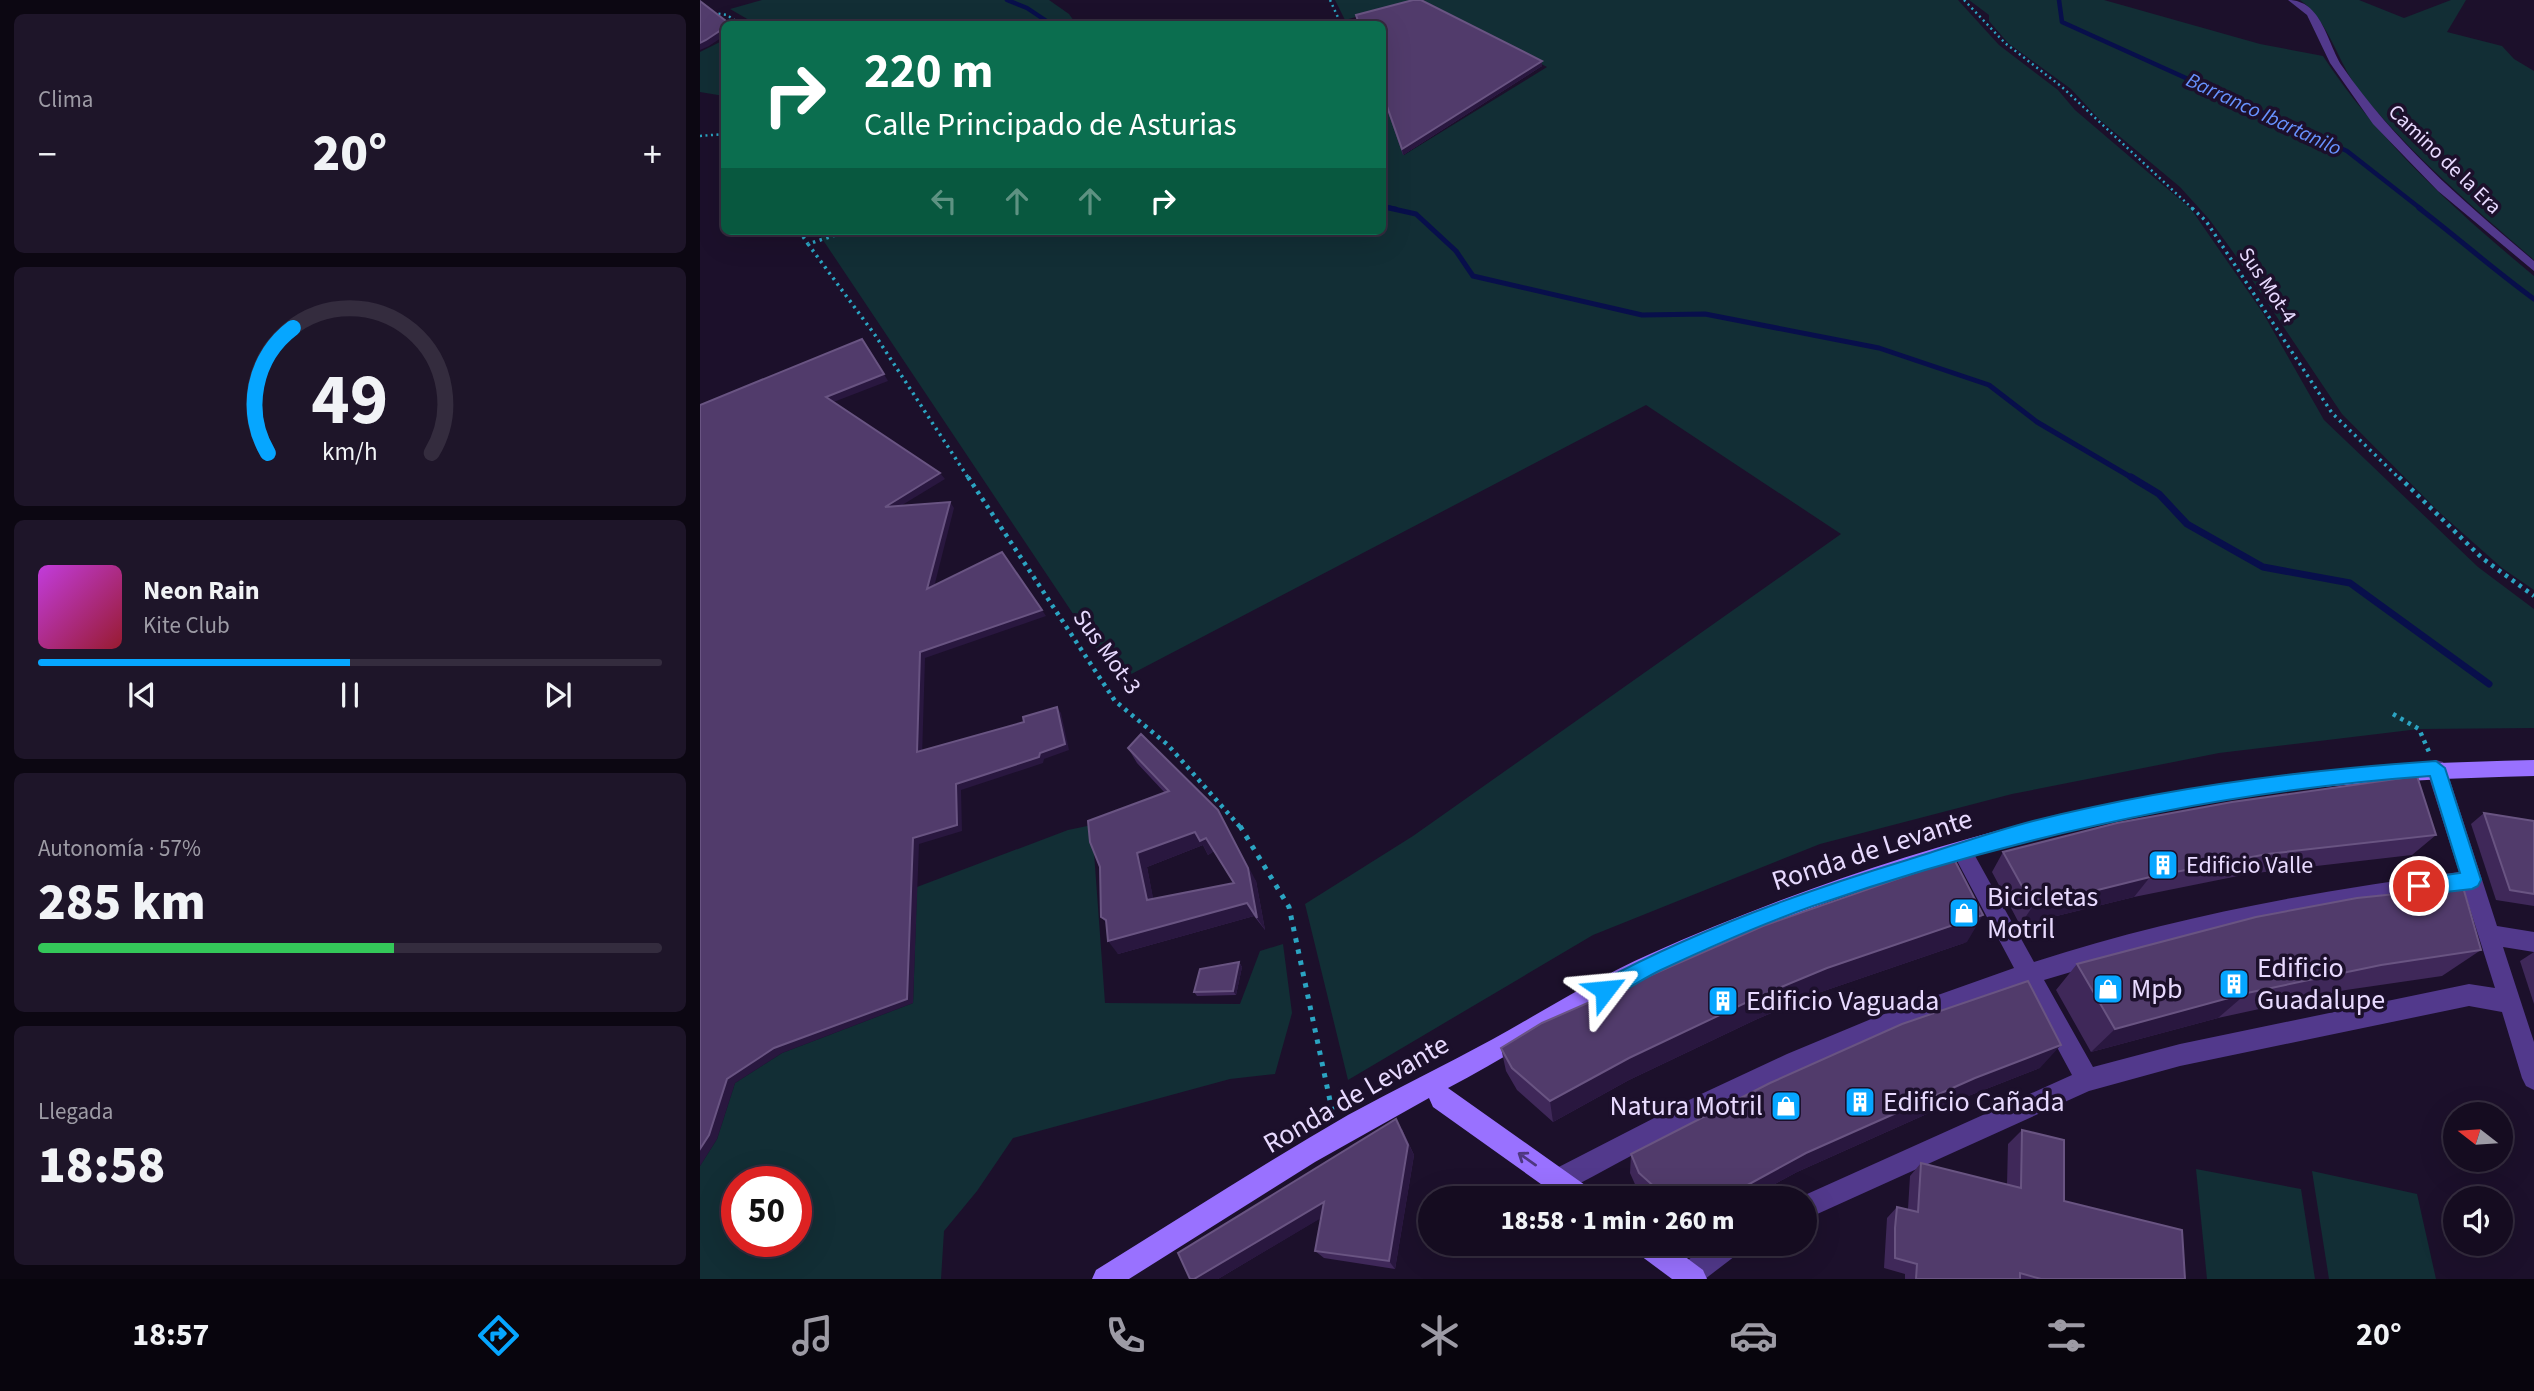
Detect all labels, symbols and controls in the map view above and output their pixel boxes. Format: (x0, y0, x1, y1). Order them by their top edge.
text: 220 m (864, 37, 993, 107)
icon: right (749, 49, 840, 140)
water label: Barranco Ibartanilo (2181, 65, 2347, 163)
text: Clima (38, 83, 93, 116)
street label: Camino de la Era (2382, 97, 2508, 221)
text: Calle Principado de Asturias (864, 102, 1237, 148)
text: 20° (313, 117, 387, 191)
text: − (38, 128, 57, 182)
text: + (643, 128, 662, 182)
icon: left (925, 182, 963, 220)
icon: ahead (998, 182, 1036, 220)
icon: ahead (1071, 182, 1109, 220)
icon: right (1144, 182, 1182, 220)
street label: Sus Mot-4 (2232, 241, 2304, 329)
text: 49 (312, 348, 388, 452)
text: km/h (322, 433, 378, 469)
text: Neon Rain (143, 572, 260, 609)
street label: Sus Mot-3 (1064, 602, 1150, 702)
text: Kite Club (143, 609, 230, 642)
icon: previous (123, 676, 161, 714)
icon: pause (331, 676, 369, 714)
icon: next (539, 676, 577, 714)
street label: Ronda de Levante (1767, 799, 1977, 901)
text: Autonomía · 57% (38, 832, 201, 865)
building icon: Edificio Valle (2146, 848, 2180, 882)
place label: Edificio Valle (2186, 848, 2313, 883)
pin (2389, 856, 2449, 916)
text: 285 km (38, 866, 206, 940)
icon: arrive (2400, 867, 2438, 905)
place label: Bicicletas Motril (1987, 877, 2098, 949)
shop icon: Bicicletas Motril (1947, 896, 1981, 930)
place label: Edificio Guadalupe (2257, 948, 2385, 1020)
position arrow (1568, 953, 1642, 1027)
building icon: Edificio Guadalupe (2217, 967, 2251, 1001)
place label: Mpb (2131, 969, 2182, 1009)
shop icon: Mpb (2091, 972, 2125, 1006)
place label: Edificio Vaguada (1746, 981, 1939, 1021)
building icon: Edificio Vaguada (1706, 984, 1740, 1018)
street label: Ronda de Levante (1256, 1025, 1456, 1163)
place label: Edificio Cañada (1883, 1082, 2065, 1122)
building icon: Edificio Cañada (1843, 1085, 1877, 1119)
place label: Natura Motril (1609, 1086, 1763, 1126)
shop icon: Natura Motril (1769, 1089, 1803, 1123)
text: Llegada (38, 1095, 113, 1128)
north arrow (2443, 1102, 2513, 1172)
map controls (2443, 1102, 2513, 1256)
text: 18:58 (38, 1129, 165, 1203)
one-way arrow (1518, 1152, 1537, 1166)
speed limit sign: 50 (721, 1166, 812, 1257)
button: sound (2443, 1186, 2513, 1256)
text: 18:58 · 1 min · 260 m (1501, 1202, 1734, 1239)
icon: directions (474, 1311, 523, 1360)
icon: music (788, 1311, 837, 1360)
icon: phone (1101, 1311, 1150, 1360)
icon: climate (1415, 1311, 1464, 1360)
icon: car (1729, 1311, 1778, 1360)
icon: filters (2042, 1311, 2091, 1360)
text: 18:57 (132, 1312, 210, 1358)
text: 20° (2356, 1312, 2402, 1358)

